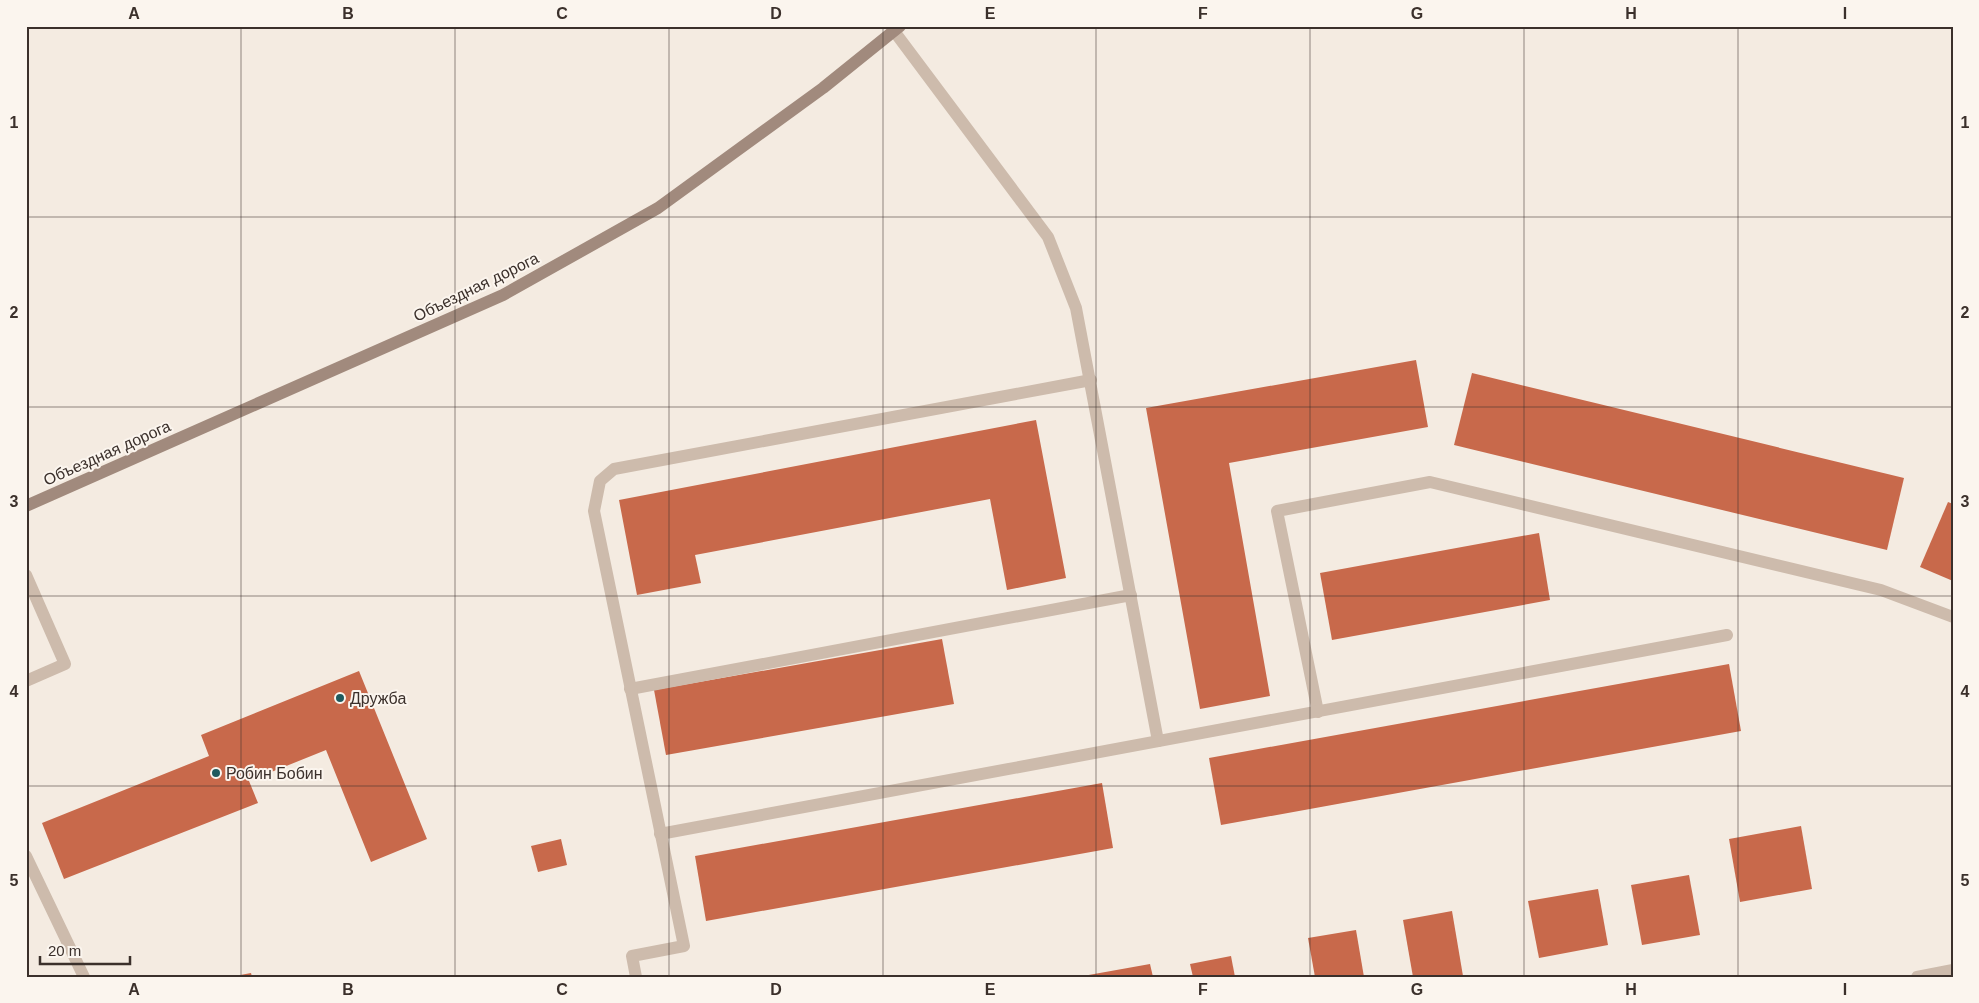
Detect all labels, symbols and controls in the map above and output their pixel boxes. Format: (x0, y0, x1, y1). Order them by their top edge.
text: A (128, 5, 140, 22)
text: B (342, 5, 354, 22)
text: C (556, 5, 568, 22)
text: D (770, 5, 782, 22)
text: E (985, 5, 996, 22)
text: F (1198, 5, 1208, 22)
text: G (1411, 5, 1423, 22)
text: H (1625, 5, 1637, 22)
text: I (1843, 5, 1847, 22)
text: 1 (10, 114, 19, 131)
text: 1 (1961, 114, 1970, 131)
street label: Объездная дорога (411, 249, 541, 325)
text: 2 (10, 304, 19, 321)
text: 2 (1961, 304, 1970, 321)
street label: Объездная дорога (41, 417, 173, 489)
text: 3 (10, 493, 19, 510)
text: 3 (1961, 493, 1970, 510)
text: 4 (10, 683, 19, 700)
text: 4 (1961, 683, 1970, 700)
place label: Дружба (350, 690, 406, 707)
marker: Дружба (334, 692, 346, 704)
place label: Робин Бобин (226, 765, 323, 782)
marker: Робин Бобин (210, 767, 222, 779)
text: 5 (10, 872, 19, 889)
text: 5 (1961, 872, 1970, 889)
scale bar (40, 933, 130, 965)
text: 20 m (48, 942, 81, 959)
text: A (128, 981, 140, 998)
text: B (342, 981, 354, 998)
text: C (556, 981, 568, 998)
text: D (770, 981, 782, 998)
text: E (985, 981, 996, 998)
text: F (1198, 981, 1208, 998)
text: G (1411, 981, 1423, 998)
text: H (1625, 981, 1637, 998)
text: I (1843, 981, 1847, 998)

